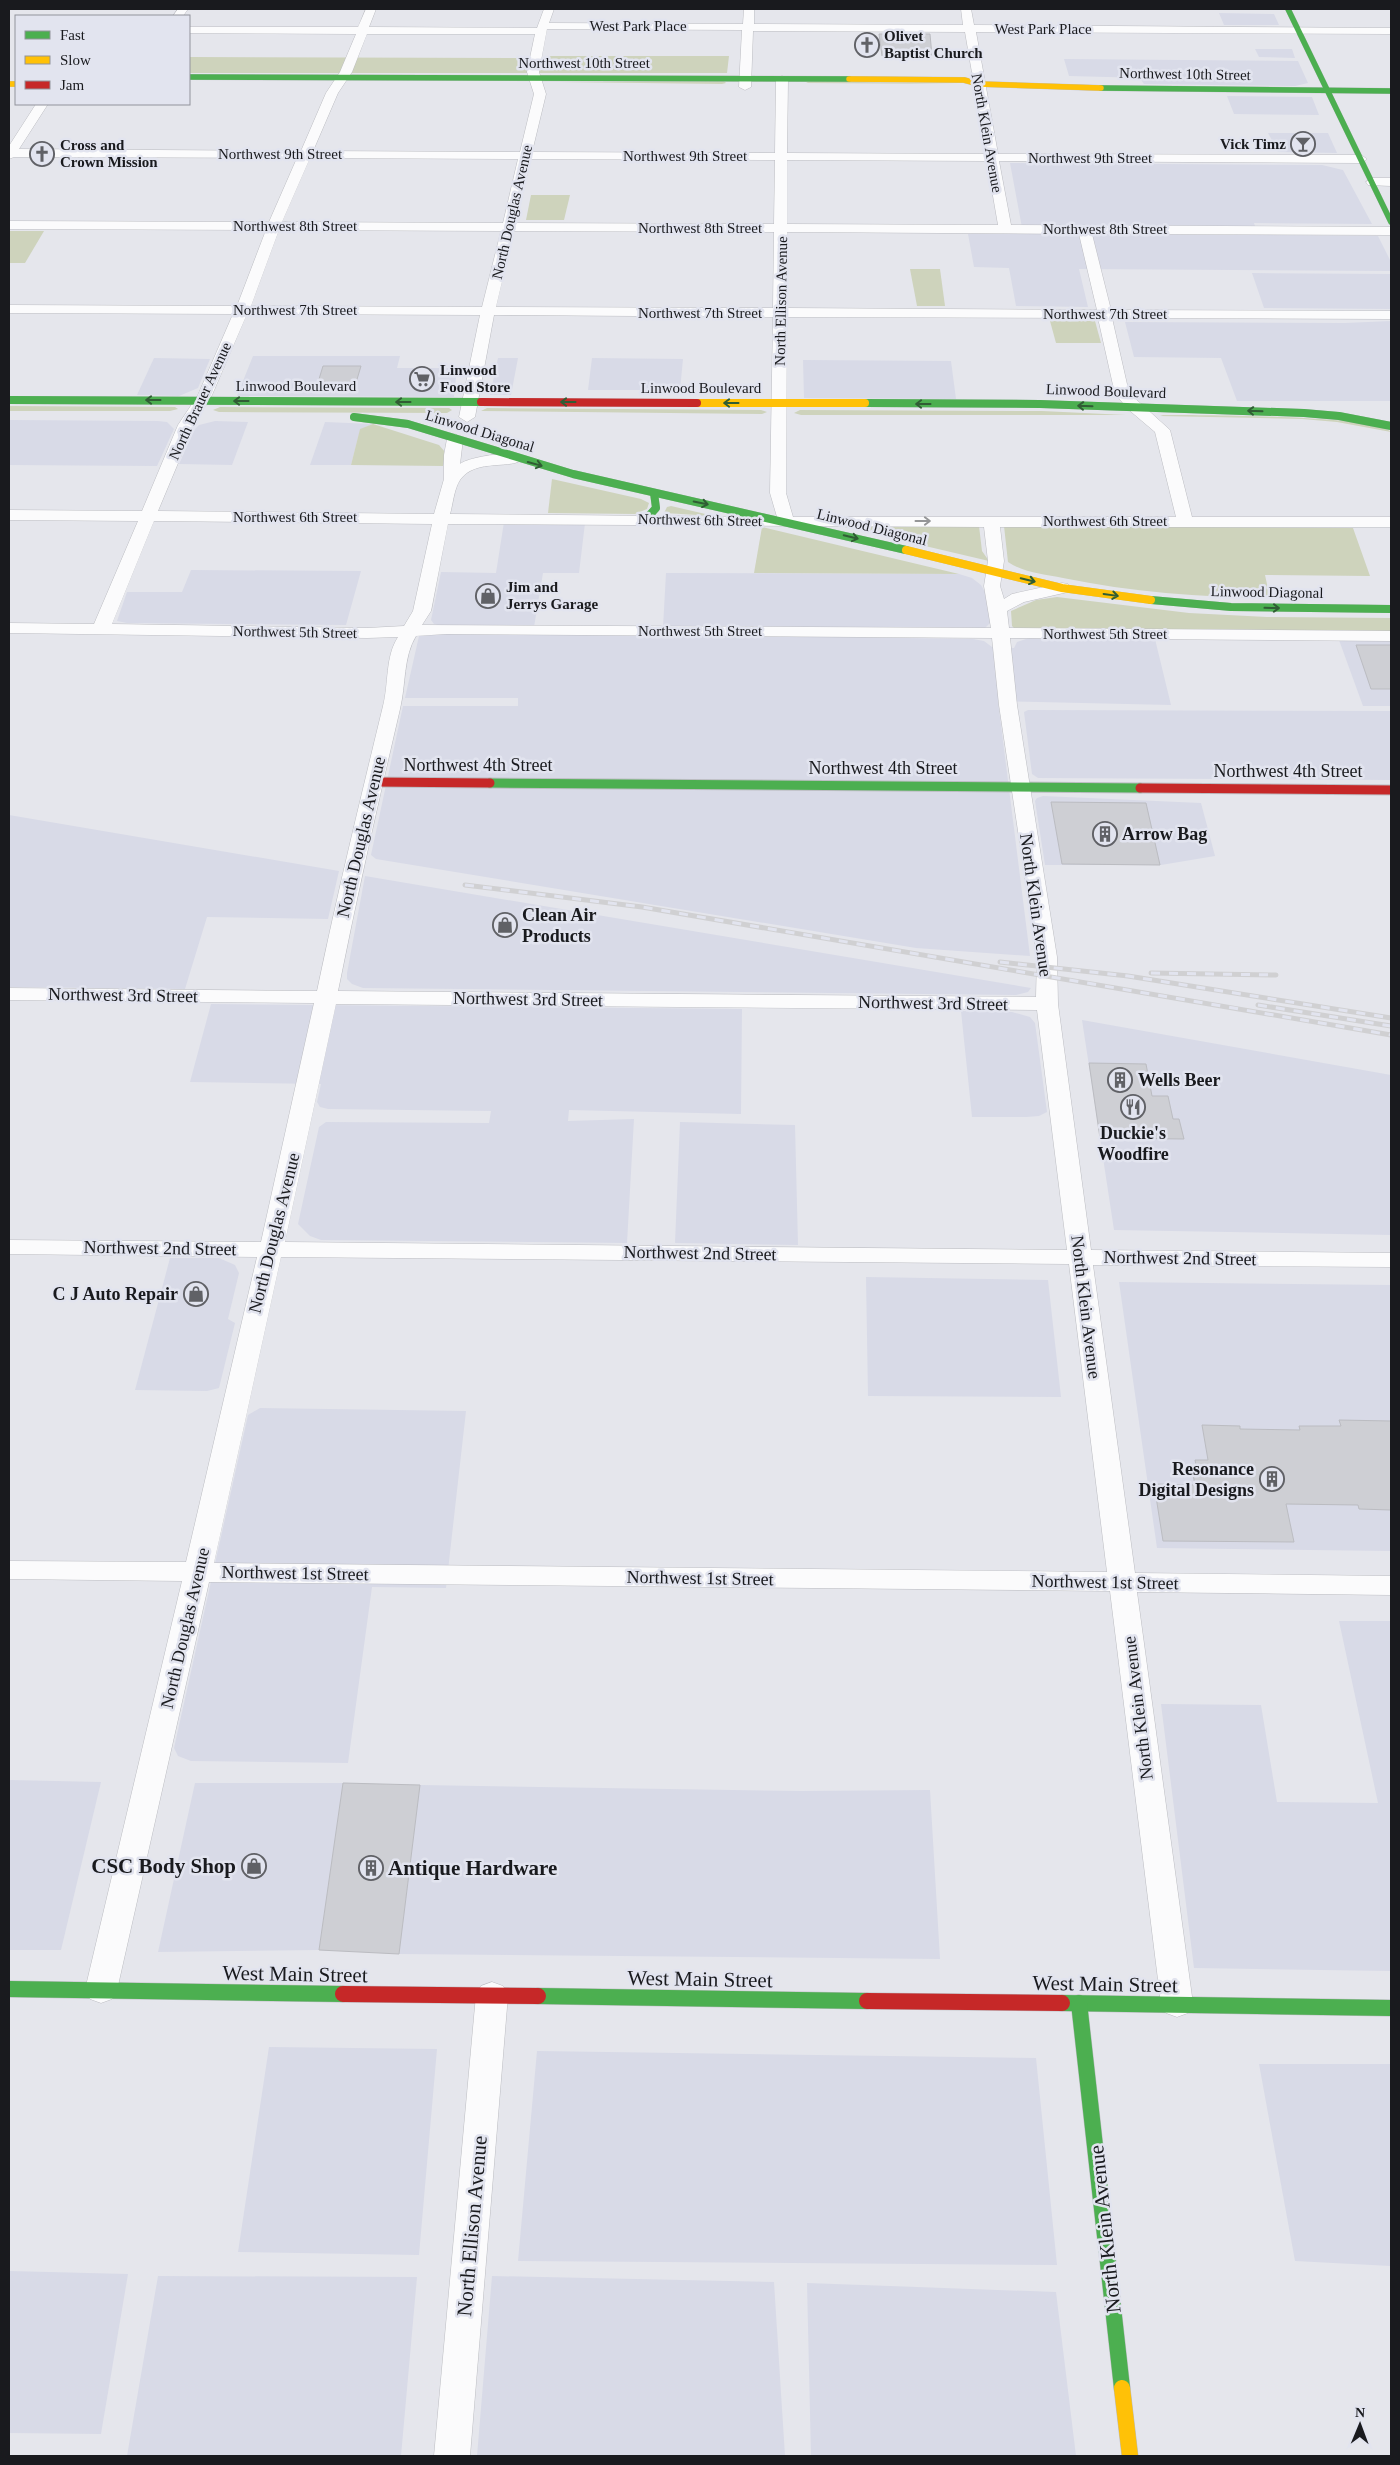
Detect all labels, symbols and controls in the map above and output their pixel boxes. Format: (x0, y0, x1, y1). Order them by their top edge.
legend (15, 15, 190, 105)
street label: West Park Place (589, 18, 687, 34)
street label: West Park Place (994, 21, 1092, 37)
text: Fast (60, 27, 86, 43)
place label: Olivet Baptist Church (884, 28, 983, 61)
church icon: Olivet Baptist Church (854, 32, 880, 58)
text: Slow (60, 52, 91, 68)
street label: Northwest 10th Street (518, 55, 651, 71)
street label: Northwest 10th Street (1119, 65, 1252, 83)
street label: North Klein Avenue (969, 72, 1005, 194)
text: Jam (60, 77, 84, 93)
bar icon: Vick Timz (1290, 131, 1316, 157)
place label: Vick Timz (1220, 136, 1286, 152)
place label: Cross and Crown Mission (60, 137, 158, 170)
church icon: Cross and Crown Mission (29, 141, 55, 167)
street label: North Douglas Avenue (489, 143, 535, 281)
street label: Northwest 9th Street (218, 146, 343, 162)
street label: Northwest 9th Street (623, 148, 748, 164)
street label: Northwest 9th Street (1028, 150, 1153, 166)
street label: Northwest 8th Street (233, 218, 358, 234)
street label: Northwest 8th Street (638, 220, 763, 236)
street label: Northwest 8th Street (1043, 221, 1168, 237)
street label: North Ellison Avenue (772, 236, 790, 366)
street label: Northwest 7th Street (233, 302, 358, 318)
street label: Northwest 7th Street (638, 305, 763, 321)
street label: Northwest 7th Street (1043, 306, 1168, 322)
street label: North Brauer Avenue (166, 339, 234, 462)
place label: Linwood Food Store (440, 362, 510, 395)
supermarket icon: Linwood Food Store (409, 366, 435, 392)
street label: Linwood Boulevard (236, 378, 357, 394)
street label: Linwood Boulevard (641, 380, 762, 396)
street label: Linwood Boulevard (1046, 381, 1167, 401)
one-way arrow (145, 395, 162, 405)
one-way arrow (233, 396, 249, 406)
one-way arrow (395, 397, 412, 407)
one-way arrow (560, 398, 576, 407)
one-way arrow (723, 398, 739, 408)
one-way arrow (915, 399, 931, 409)
one-way arrow (1077, 401, 1094, 411)
street label: Linwood Diagonal (424, 407, 536, 455)
one-way arrow (1247, 407, 1263, 416)
one-way arrow (527, 459, 543, 469)
one-way arrow (693, 499, 709, 508)
street label: Linwood Diagonal (815, 506, 929, 548)
street label: Northwest 6th Street (233, 509, 358, 525)
street label: Northwest 6th Street (638, 511, 763, 529)
street label: Northwest 6th Street (1043, 513, 1168, 529)
one-way arrow (914, 516, 930, 526)
one-way arrow (842, 533, 858, 542)
one-way arrow (1020, 576, 1036, 585)
place label: Jim and Jerrys Garage (506, 579, 598, 612)
shop icon: Jim and Jerrys Garage (475, 583, 501, 609)
street label: Linwood Diagonal (1210, 583, 1324, 601)
one-way arrow (1102, 590, 1118, 600)
one-way arrow (1264, 603, 1280, 613)
street label: Northwest 5th Street (233, 623, 358, 641)
street label: Northwest 5th Street (638, 623, 763, 639)
street label: Northwest 5th Street (1043, 626, 1168, 642)
street label: North Douglas Avenue (333, 755, 389, 919)
street label: Northwest 4th Street (404, 755, 552, 775)
street label: Northwest 4th Street (809, 758, 957, 778)
street label: Northwest 4th Street (1214, 761, 1362, 781)
building icon: Arrow Bag (1092, 821, 1118, 847)
place label: Arrow Bag (1122, 824, 1207, 844)
street label: North Klein Avenue (1016, 832, 1056, 978)
place label: Clean Air Products (522, 905, 597, 946)
shop icon: Clean Air Products (492, 912, 518, 938)
street label: Northwest 3rd Street (48, 984, 198, 1006)
street label: Northwest 3rd Street (453, 988, 603, 1010)
street label: Northwest 3rd Street (858, 992, 1008, 1014)
building icon: Wells Beer (1107, 1067, 1133, 1093)
place label: Wells Beer (1138, 1070, 1220, 1090)
restaurant icon: Duckie's Woodfire (1120, 1094, 1146, 1120)
place label: Duckie's Woodfire (1097, 1123, 1169, 1164)
street label: North Douglas Avenue (244, 1151, 304, 1315)
street label: North Klein Avenue (1067, 1234, 1105, 1380)
street label: Northwest 2nd Street (83, 1237, 237, 1259)
street label: Northwest 2nd Street (623, 1242, 777, 1264)
street label: Northwest 2nd Street (1103, 1247, 1257, 1269)
shop icon: C J Auto Repair (183, 1281, 209, 1307)
place label: C J Auto Repair (53, 1284, 178, 1304)
place label: Resonance Digital Designs (1138, 1459, 1254, 1500)
building icon: Resonance Digital Designs (1259, 1466, 1285, 1492)
street label: North Douglas Avenue (157, 1546, 213, 1710)
street label: Northwest 1st Street (221, 1562, 369, 1584)
street label: Northwest 1st Street (626, 1567, 774, 1589)
street label: Northwest 1st Street (1031, 1571, 1179, 1593)
street label: North Klein Avenue (1119, 1635, 1157, 1781)
shop icon: CSC Body Shop (241, 1853, 267, 1879)
place label: CSC Body Shop (91, 1854, 236, 1878)
building icon: Antique Hardware (358, 1855, 384, 1881)
place label: Antique Hardware (388, 1856, 557, 1880)
street label: West Main Street (222, 1961, 368, 1987)
street label: West Main Street (627, 1966, 773, 1992)
street label: West Main Street (1032, 1971, 1178, 1997)
street label: North Ellison Avenue (452, 2135, 492, 2317)
street label: North Klein Avenue (1084, 2144, 1126, 2314)
north arrow (1335, 2400, 1385, 2450)
text: N (1355, 2405, 1365, 2420)

